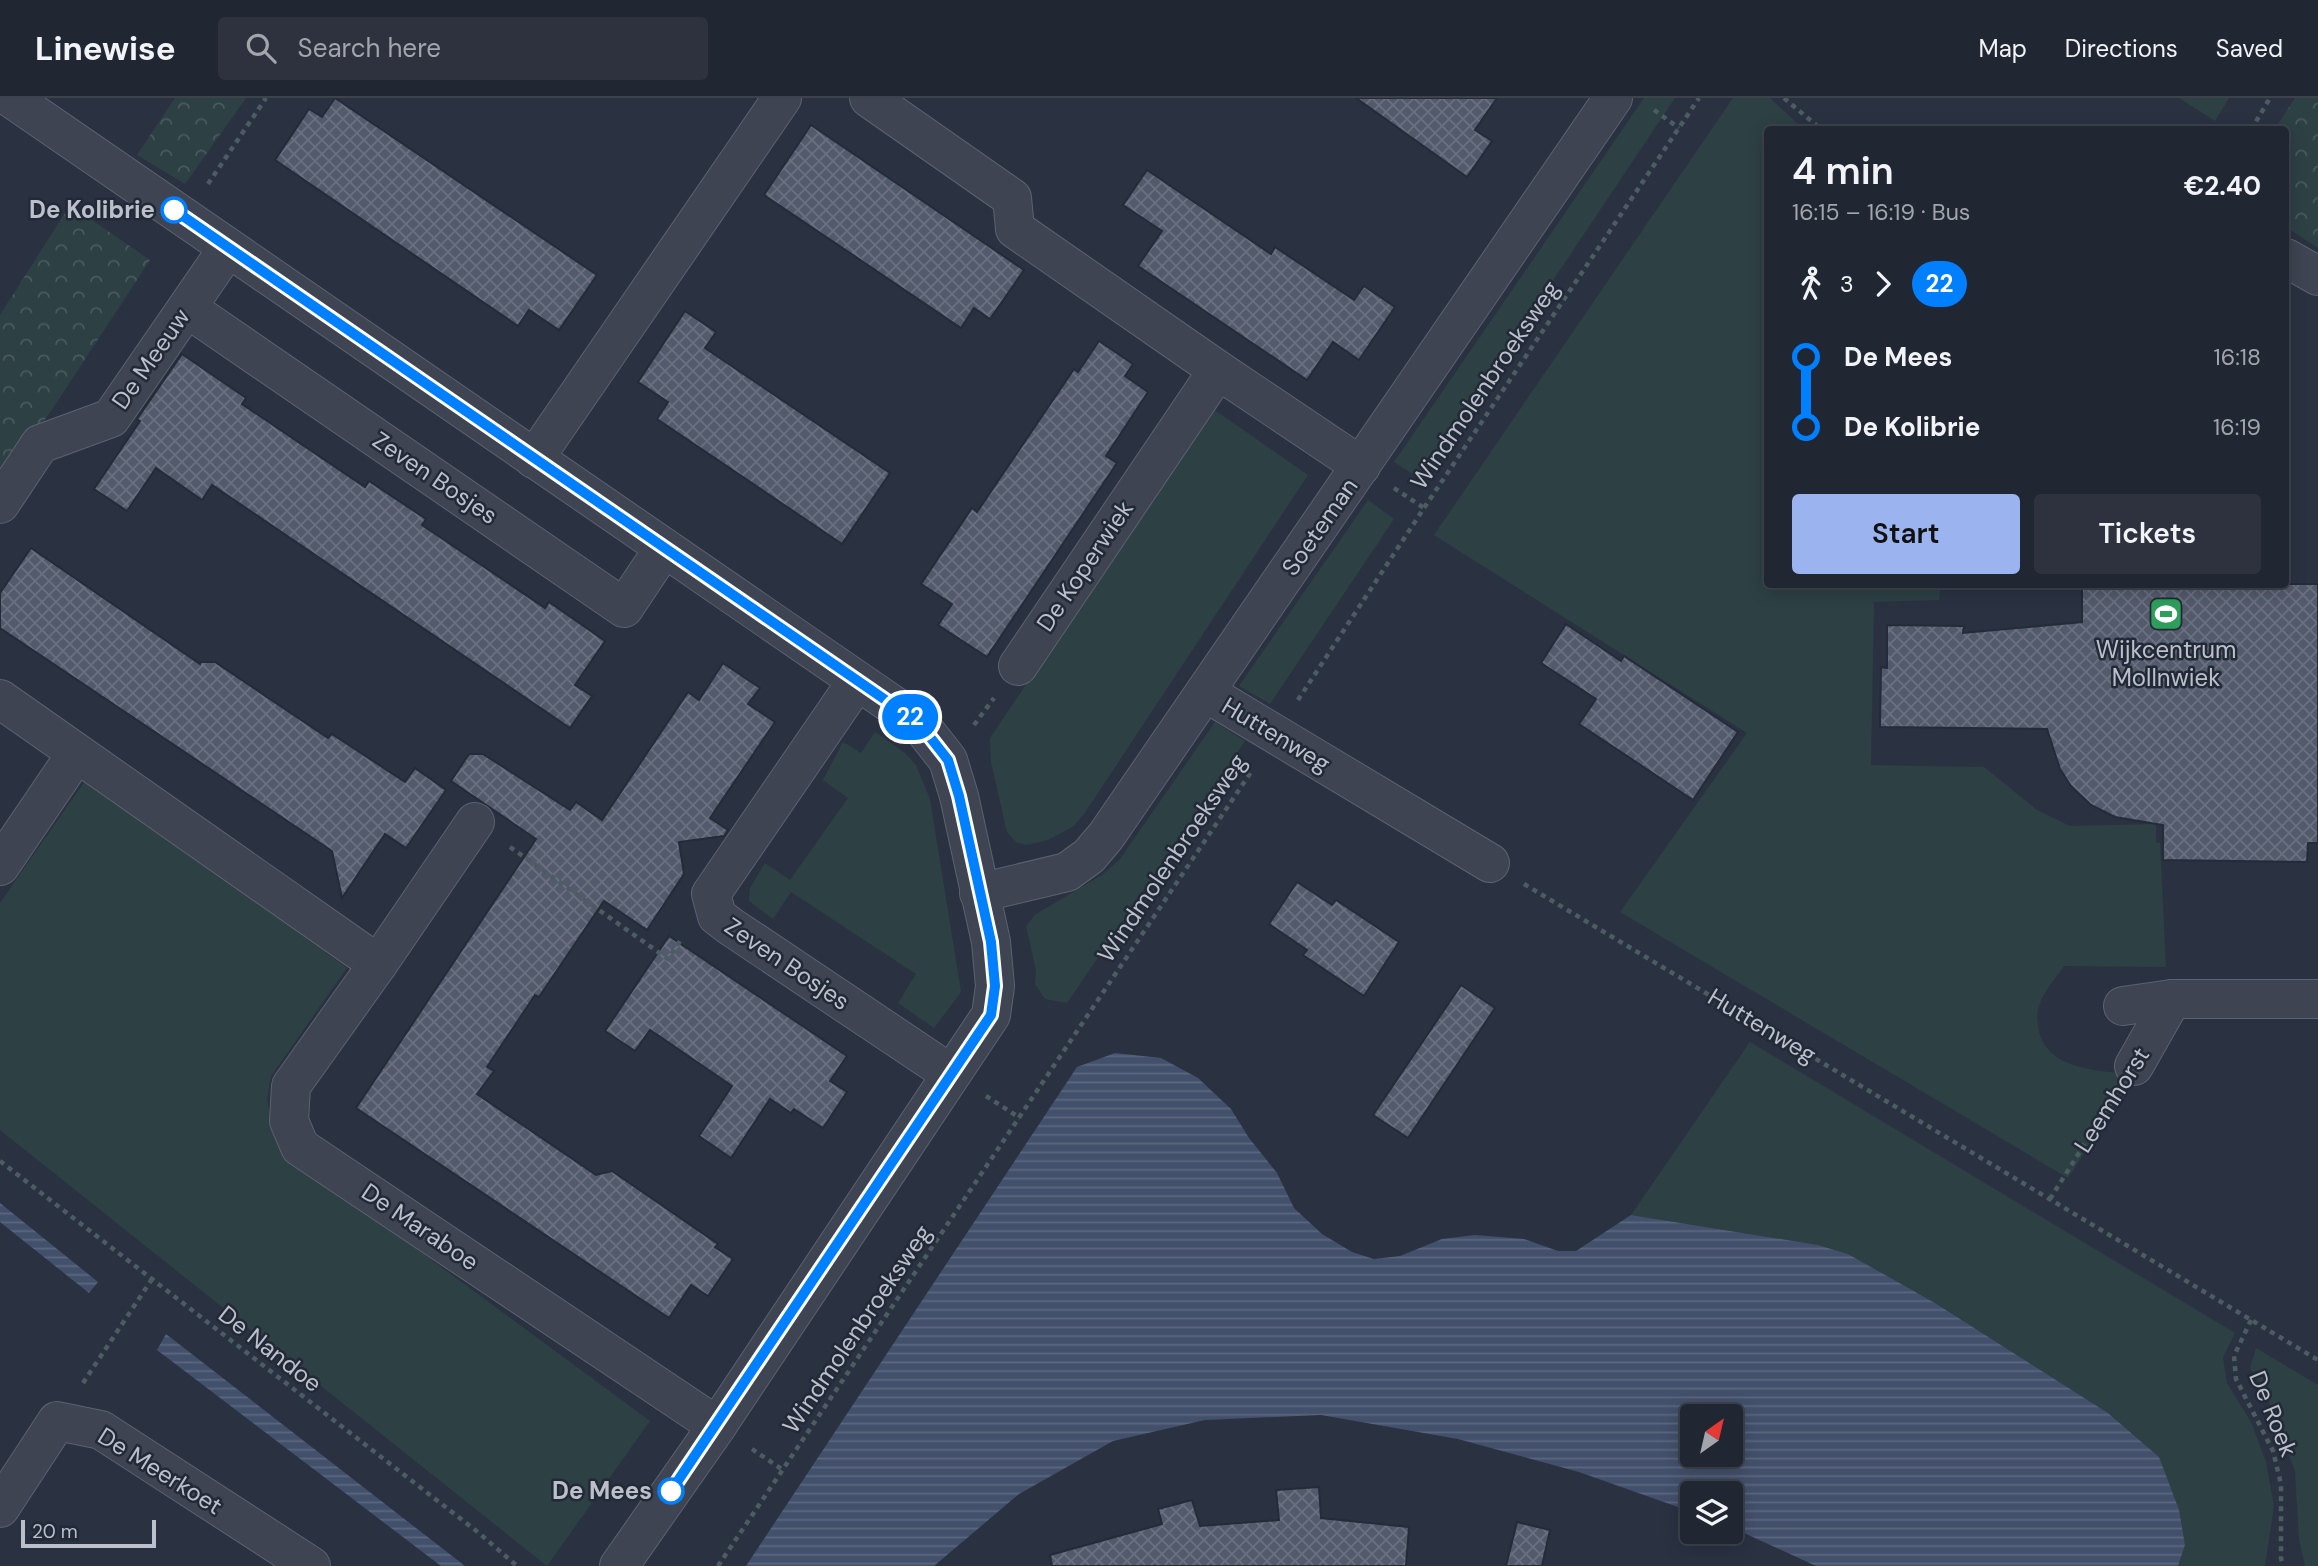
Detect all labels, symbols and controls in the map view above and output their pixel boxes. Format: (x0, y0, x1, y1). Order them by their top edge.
search box (218, 17, 708, 80)
text: Linewise (35, 27, 176, 70)
icon: search (242, 29, 280, 67)
text: Search here (298, 31, 441, 65)
text: Map (1979, 33, 2027, 64)
text: Directions (2065, 33, 2178, 64)
text: Saved (2216, 33, 2283, 64)
text: 4 min (1792, 146, 1894, 196)
text: €2.40 (2184, 169, 2261, 203)
place label: De Kolibrie (29, 194, 155, 225)
marker: De Kolibrie (161, 197, 187, 223)
text: 16:15 – 16:19 · Bus (1792, 197, 1970, 227)
icon: walk (1792, 265, 1830, 303)
icon: forward (1864, 265, 1902, 303)
text: 22 (1926, 268, 1953, 299)
text: 3 (1840, 269, 1854, 299)
street label: Windmolenbroeksweg (1403, 274, 1566, 495)
street label: De Meeuw (105, 302, 197, 415)
text: De Mees (1844, 340, 1952, 374)
text: 16:18 (2214, 342, 2261, 372)
text: De Kolibrie (1844, 410, 1980, 444)
text: 16:19 (2213, 412, 2261, 442)
street label: Zeven Bosjes (367, 424, 504, 531)
street label: Soeteman (1275, 472, 1364, 582)
street label: De Koperwiek (1029, 494, 1140, 637)
button: Start (1792, 494, 2020, 574)
button: Tickets (2034, 494, 2261, 574)
sports icon: Wijkcentrum Mollnwiek (2147, 595, 2185, 633)
place label: Wijkcentrum Mollnwiek (2096, 634, 2236, 693)
street label: Huttenweg (1217, 690, 1336, 779)
line badge: 22 (878, 694, 942, 740)
text: 22 (896, 701, 924, 732)
street label: Windmolenbroeksweg (1090, 747, 1253, 968)
street label: Zeven Bosjes (719, 910, 856, 1017)
street label: Huttenweg (1703, 981, 1822, 1070)
street label: Leemhorst (2067, 1041, 2156, 1158)
street label: De Maraboe (356, 1176, 485, 1277)
street label: Windmolenbroeksweg (775, 1218, 938, 1439)
street label: De Nandoe (212, 1299, 328, 1399)
street label: De Roek (2242, 1366, 2305, 1461)
north arrow (1680, 1404, 1743, 1466)
map controls (1680, 1404, 1743, 1544)
street label: De Meerkoet (92, 1420, 228, 1521)
place label: De Mees (552, 1475, 652, 1506)
marker: De Mees (658, 1478, 684, 1504)
button: layers (1680, 1481, 1743, 1544)
scale bar (21, 1517, 156, 1549)
text: 20 m (32, 1519, 78, 1544)

